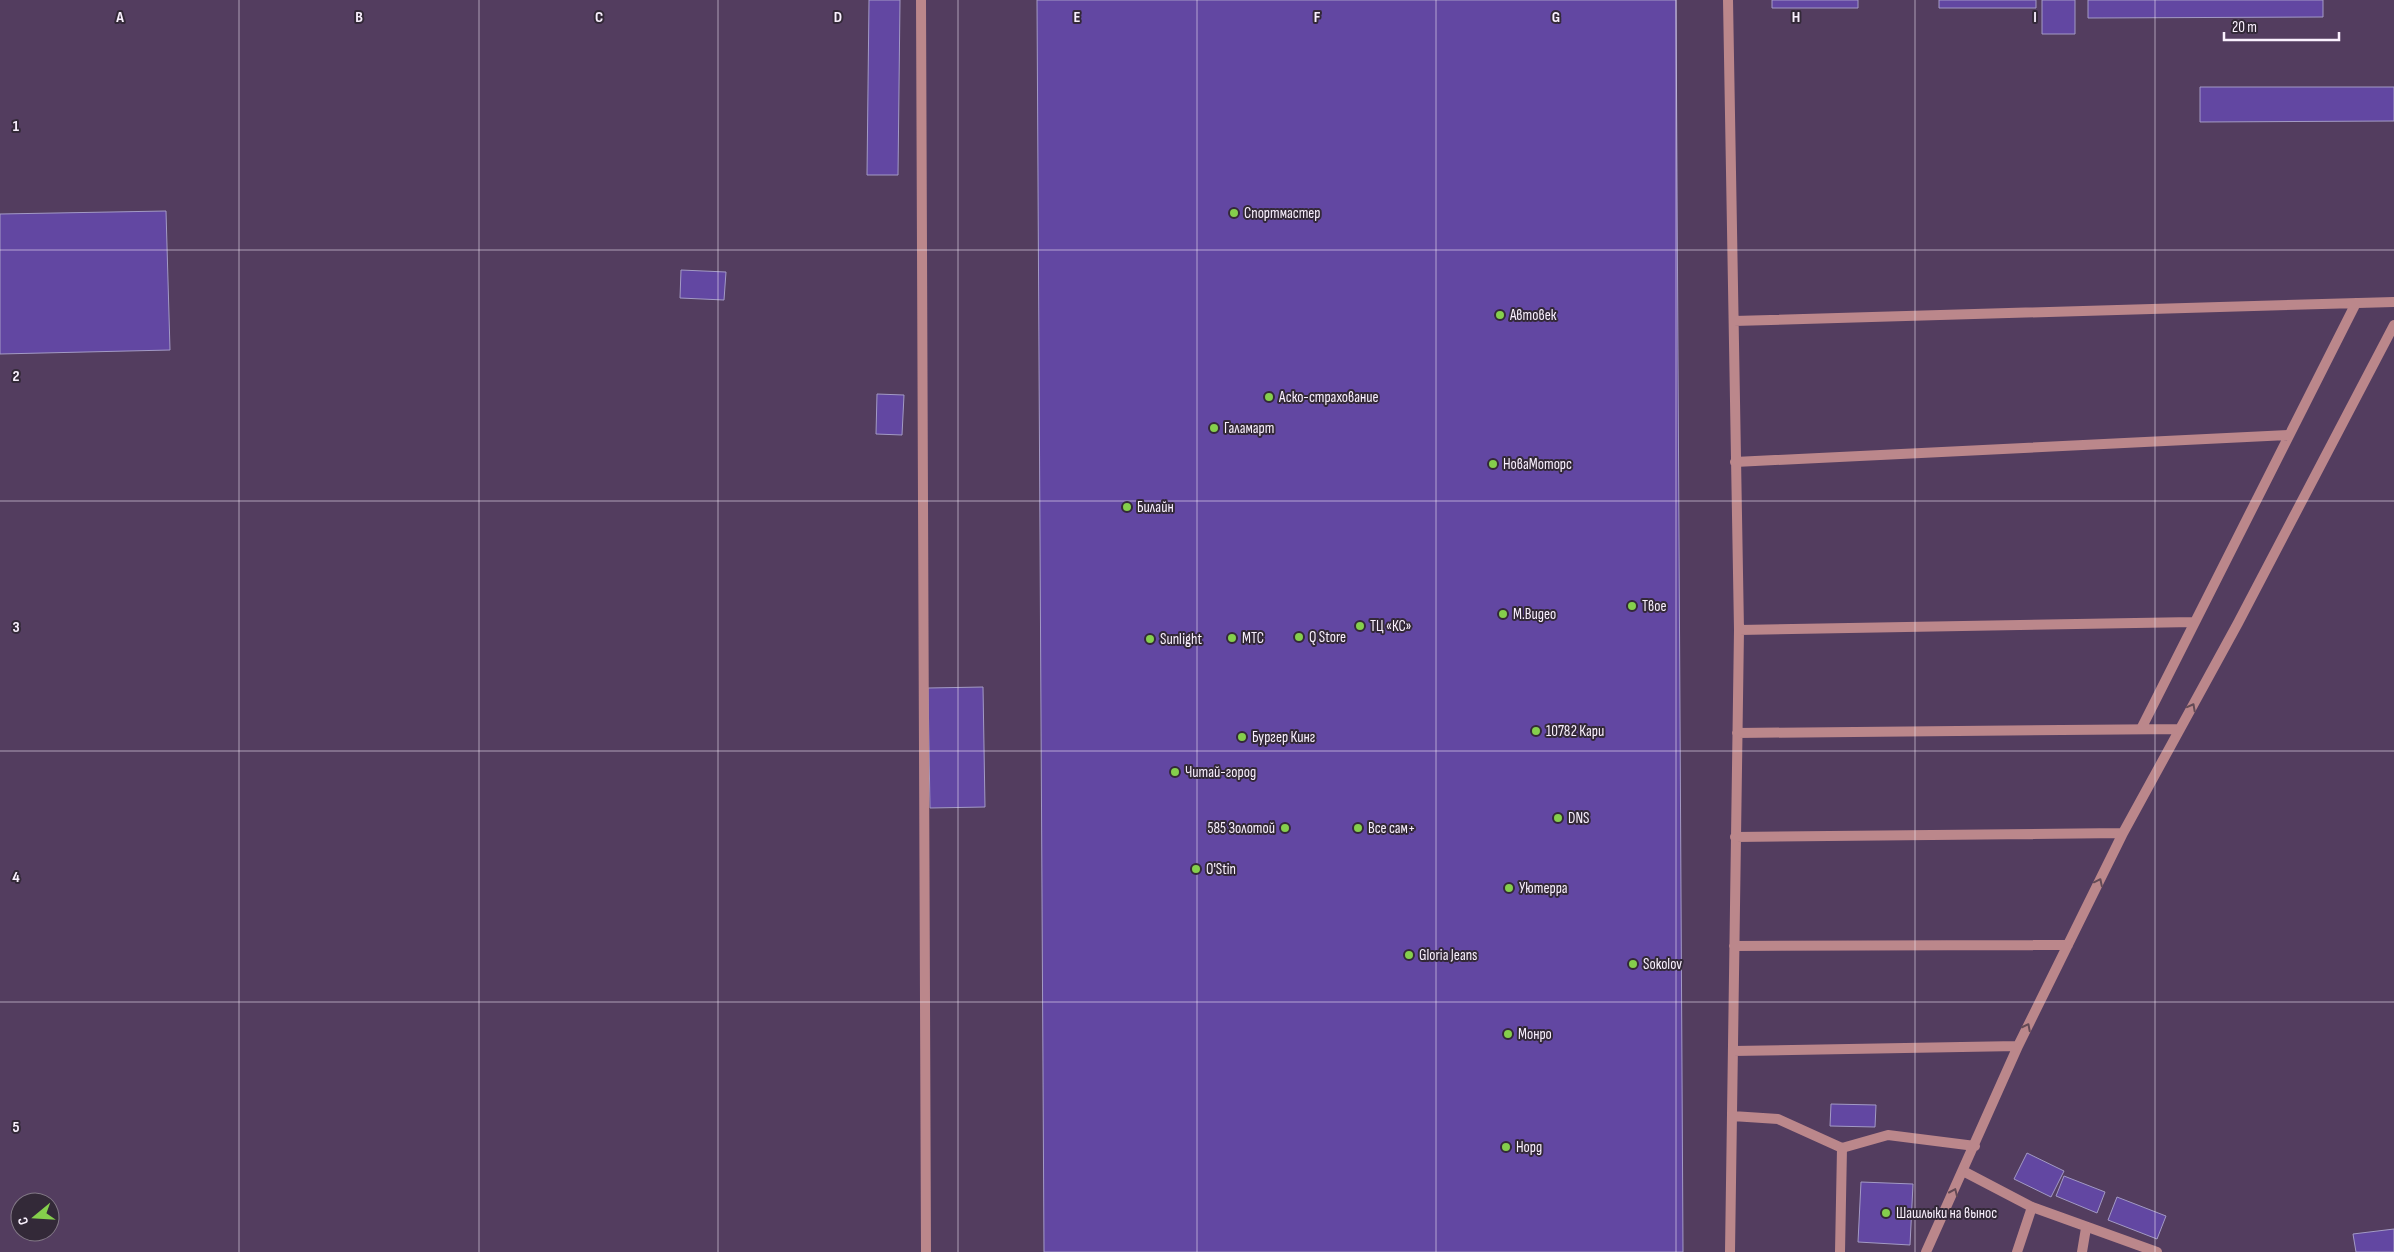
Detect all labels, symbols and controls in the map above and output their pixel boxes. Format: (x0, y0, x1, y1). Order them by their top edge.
text: A (115, 8, 124, 27)
text: B (355, 8, 363, 27)
text: C (595, 8, 603, 27)
text: D (834, 8, 842, 27)
text: E (1074, 8, 1081, 27)
text: F (1314, 8, 1321, 27)
text: G (1552, 8, 1560, 27)
text: H (1792, 8, 1800, 27)
text: I (2033, 8, 2037, 27)
scale bar (2224, 10, 2339, 42)
text: 20 m (2232, 18, 2257, 37)
text: 1 (13, 117, 20, 136)
place label: Спортмастер (1244, 204, 1321, 223)
marker: Спортмастер (1228, 207, 1240, 219)
place label: Автовек (1509, 306, 1557, 325)
marker: Автовек (1494, 309, 1506, 321)
text: 2 (12, 367, 20, 386)
place label: Аско-страхование (1278, 388, 1379, 407)
marker: Аско-страхование (1263, 391, 1275, 403)
place label: Галамарт (1224, 419, 1274, 438)
marker: Галамарт (1208, 422, 1220, 434)
place label: НоваМоторс (1503, 455, 1572, 474)
marker: НоваМоторс (1487, 458, 1499, 470)
place label: Билайн (1137, 498, 1174, 517)
marker: Билайн (1121, 501, 1133, 513)
place label: Твое (1642, 597, 1667, 616)
marker: Твое (1626, 600, 1638, 612)
place label: М.Видео (1513, 605, 1556, 624)
marker: М.Видео (1497, 608, 1509, 620)
place label: ТЦ «КС» (1370, 617, 1412, 636)
text: 3 (12, 618, 20, 637)
marker: ТЦ «КС» (1354, 620, 1366, 632)
place label: Q Store (1309, 628, 1346, 647)
place label: МТС (1242, 629, 1264, 648)
place label: Sunlight (1160, 630, 1203, 649)
marker: Q Store (1293, 631, 1305, 643)
marker: МТС (1226, 632, 1238, 644)
marker: Sunlight (1144, 633, 1156, 645)
one-way arrow (2186, 704, 2196, 713)
place label: 10782 Кари (1546, 722, 1604, 741)
marker: 10782 Кари (1530, 725, 1542, 737)
place label: Бургер Кинг (1252, 728, 1315, 747)
marker: Бургер Кинг (1236, 731, 1248, 743)
place label: Читай-город (1185, 763, 1256, 782)
marker: Читай-город (1169, 766, 1181, 778)
place label: DNS (1568, 809, 1589, 828)
marker: DNS (1552, 812, 1564, 824)
place label: 585 Золотой (1208, 819, 1275, 838)
place label: Все сам+ (1368, 819, 1415, 838)
marker: 585 Золотой (1279, 822, 1291, 834)
marker: Все сам+ (1352, 822, 1364, 834)
place label: O'Stin (1206, 860, 1236, 879)
marker: O'Stin (1190, 863, 1202, 875)
text: 4 (12, 868, 20, 887)
one-way arrow (2093, 878, 2104, 887)
place label: Уютерра (1519, 879, 1568, 898)
marker: Уютерра (1503, 882, 1515, 894)
place label: Gloria Jeans (1419, 946, 1477, 965)
marker: Gloria Jeans (1403, 949, 1415, 961)
place label: Sokolov (1643, 955, 1682, 974)
marker: Sokolov (1627, 958, 1639, 970)
one-way arrow (2021, 1024, 2031, 1033)
place label: Монро (1518, 1025, 1552, 1044)
marker: Монро (1502, 1028, 1514, 1040)
text: 5 (12, 1118, 20, 1137)
place label: Норд (1516, 1138, 1542, 1157)
marker: Норд (1500, 1141, 1512, 1153)
one-way arrow (1947, 1188, 1958, 1197)
north arrow (10, 1192, 60, 1242)
place label: Шашлыки на вынос (1896, 1204, 1997, 1223)
marker: Шашлыки на вынос (1880, 1207, 1892, 1219)
text: С (14, 1215, 32, 1227)

